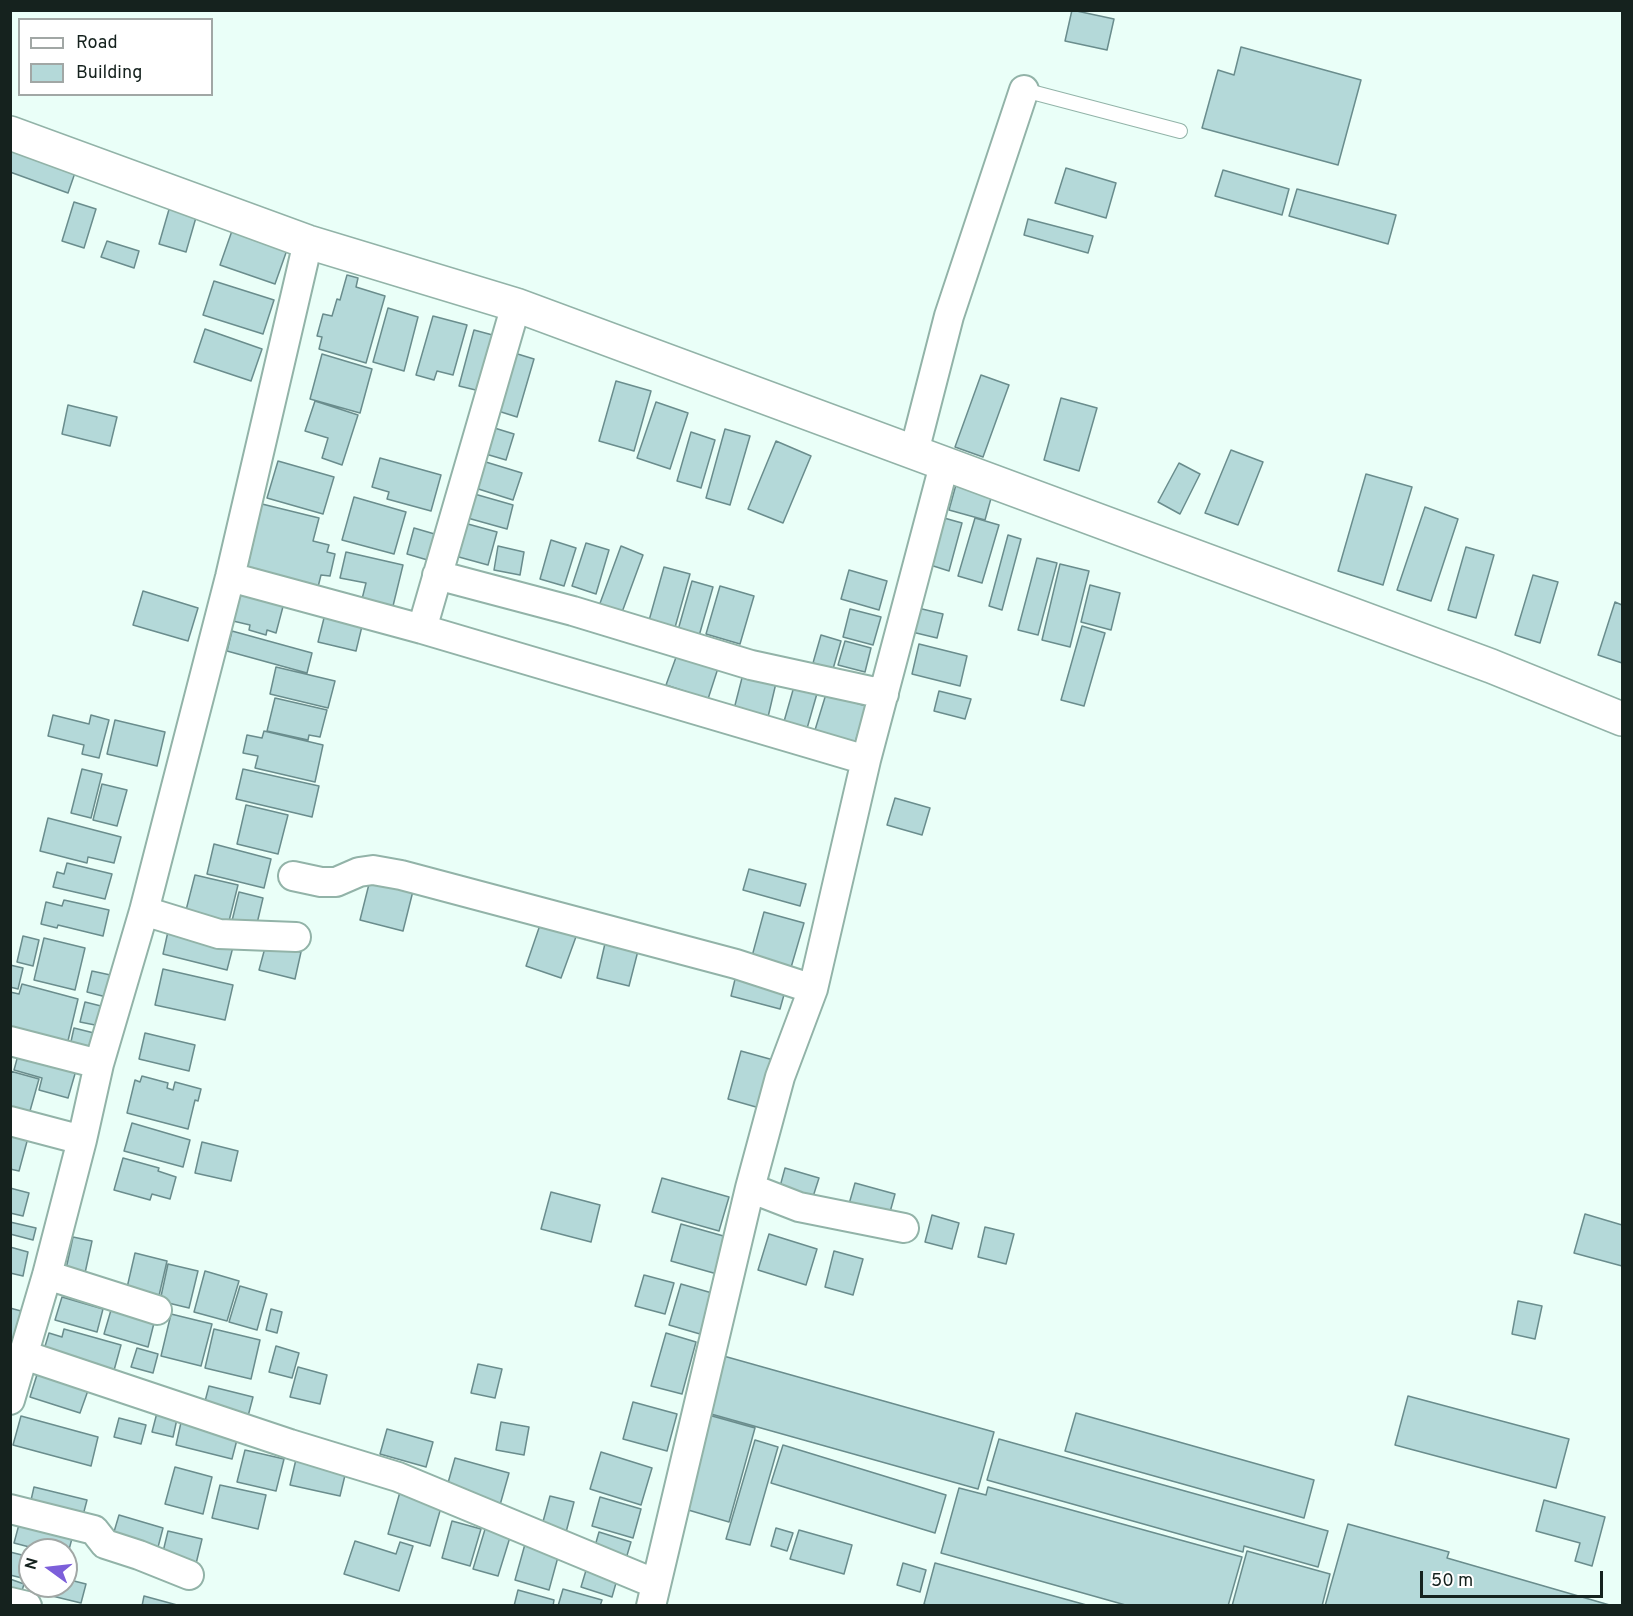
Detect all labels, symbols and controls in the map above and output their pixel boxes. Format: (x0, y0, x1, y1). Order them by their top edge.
legend (18, 18, 213, 96)
text: Road (76, 32, 118, 55)
text: Building (76, 62, 142, 85)
north arrow (18, 1538, 78, 1598)
text: N (21, 1556, 44, 1572)
scale bar (1423, 1559, 1606, 1597)
text: 50 m (1431, 1570, 1473, 1593)

